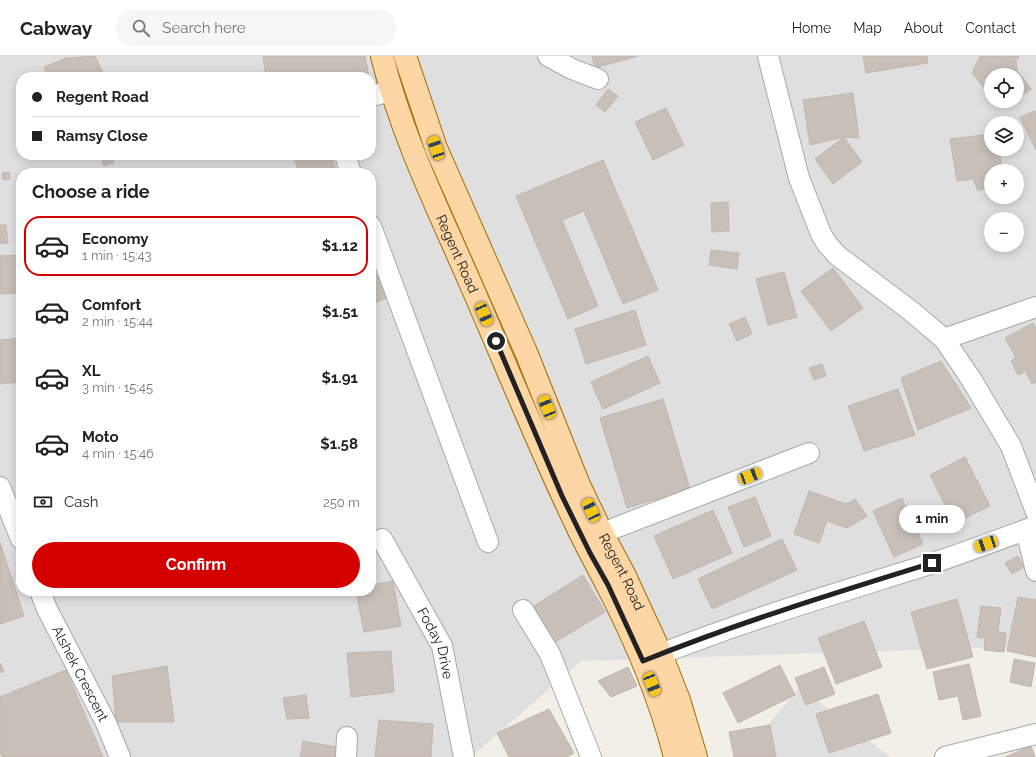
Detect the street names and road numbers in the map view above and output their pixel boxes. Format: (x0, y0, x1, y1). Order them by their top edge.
street label: Regent Road (433, 212, 482, 295)
street label: Regent Road (596, 531, 648, 613)
street label: Foday Drive (414, 605, 456, 680)
street label: Alshek Crescent (49, 623, 112, 724)

